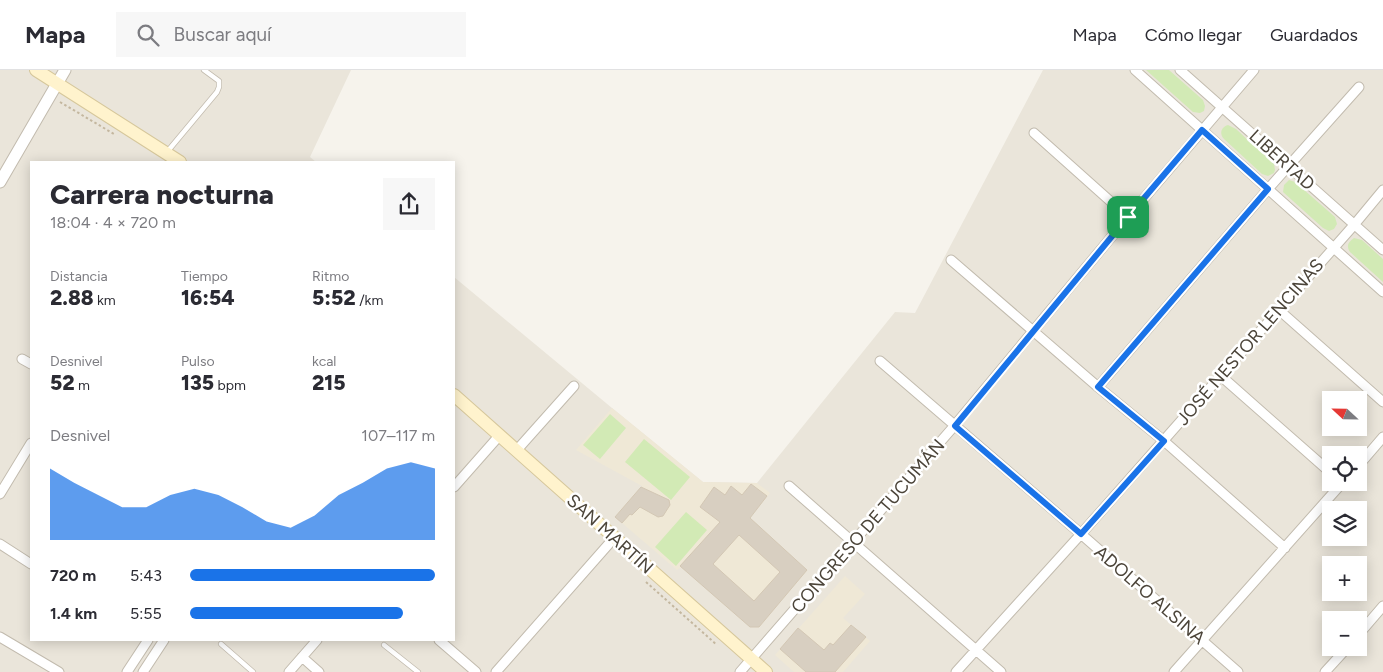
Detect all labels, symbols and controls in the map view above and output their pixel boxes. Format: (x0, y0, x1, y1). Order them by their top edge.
search box (116, 12, 466, 57)
text: Mapa (25, 20, 86, 49)
icon: search (134, 21, 162, 49)
text: Buscar aquí (174, 23, 271, 46)
text: Mapa (1072, 24, 1117, 46)
text: Cómo llegar (1145, 24, 1242, 46)
text: Guardados (1270, 24, 1358, 46)
street label: LIBERTAD (1245, 125, 1319, 195)
text: Carrera nocturna (50, 177, 274, 211)
button: share (383, 178, 435, 230)
pin (1107, 196, 1149, 238)
icon: arrive (1114, 203, 1142, 231)
text: 18:04 · 4 × 720 m (50, 213, 176, 232)
street label: JOSÉ NESTOR LENCINAS (1172, 254, 1328, 430)
text: Distancia (50, 268, 108, 285)
text: Tiempo (181, 268, 228, 285)
text: Ritmo (312, 268, 349, 285)
text: 2.88 (50, 285, 94, 310)
text: 16:54 (181, 285, 235, 310)
text: 5:52 (312, 285, 356, 310)
text: km (94, 292, 116, 309)
text: /km (356, 292, 383, 309)
text: Desnivel (50, 353, 103, 370)
text: Pulso (181, 353, 215, 370)
text: kcal (312, 353, 336, 370)
text: 52 (50, 370, 75, 395)
text: 135 (181, 370, 214, 395)
text: 215 (312, 370, 346, 395)
text: m (75, 377, 90, 394)
text: bpm (214, 377, 246, 394)
north arrow (1322, 391, 1368, 436)
map controls (1322, 391, 1367, 656)
text: Desnivel (50, 426, 110, 445)
text: 107–117 m (361, 426, 435, 445)
street label: CONGRESO DE TUCUMÁN (786, 435, 950, 617)
button: locate (1322, 446, 1367, 491)
street label: SAN MARTÍN (562, 489, 658, 579)
button: layers (1322, 501, 1367, 546)
street label: ADOLFO ALSINA (1090, 541, 1210, 649)
button: + (1322, 556, 1367, 601)
text: 720 m (50, 566, 96, 585)
text: 5:43 (130, 566, 162, 585)
text: 1.4 km (50, 604, 97, 623)
text: 5:55 (130, 604, 162, 623)
button: − (1322, 611, 1367, 656)

